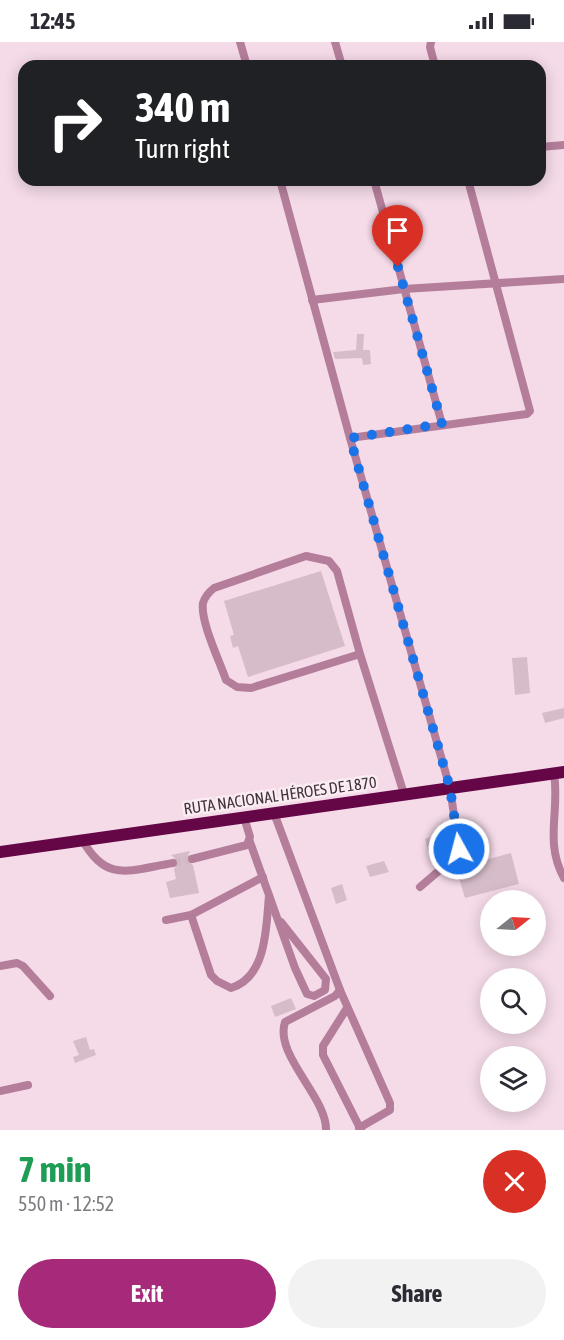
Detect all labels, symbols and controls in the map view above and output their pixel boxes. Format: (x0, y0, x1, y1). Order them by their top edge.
text: 12:45 (30, 8, 75, 34)
text: 340 m (135, 83, 230, 131)
icon: right (36, 84, 114, 162)
text: Turn right (135, 133, 230, 164)
pin (372, 205, 423, 267)
icon: arrive (381, 214, 414, 247)
street label: RUTA NACIONAL HÉROES DE 1870 (182, 773, 378, 817)
position arrow (427, 817, 491, 881)
north arrow (480, 890, 546, 956)
map controls (480, 890, 546, 1112)
button: search (480, 968, 546, 1034)
button: layers (480, 1046, 546, 1112)
text: 7 min (18, 1148, 92, 1190)
button: close (483, 1150, 546, 1213)
text: 550 m · 12:52 (18, 1192, 114, 1215)
button: Exit (18, 1259, 276, 1328)
button: Share (288, 1259, 546, 1328)

